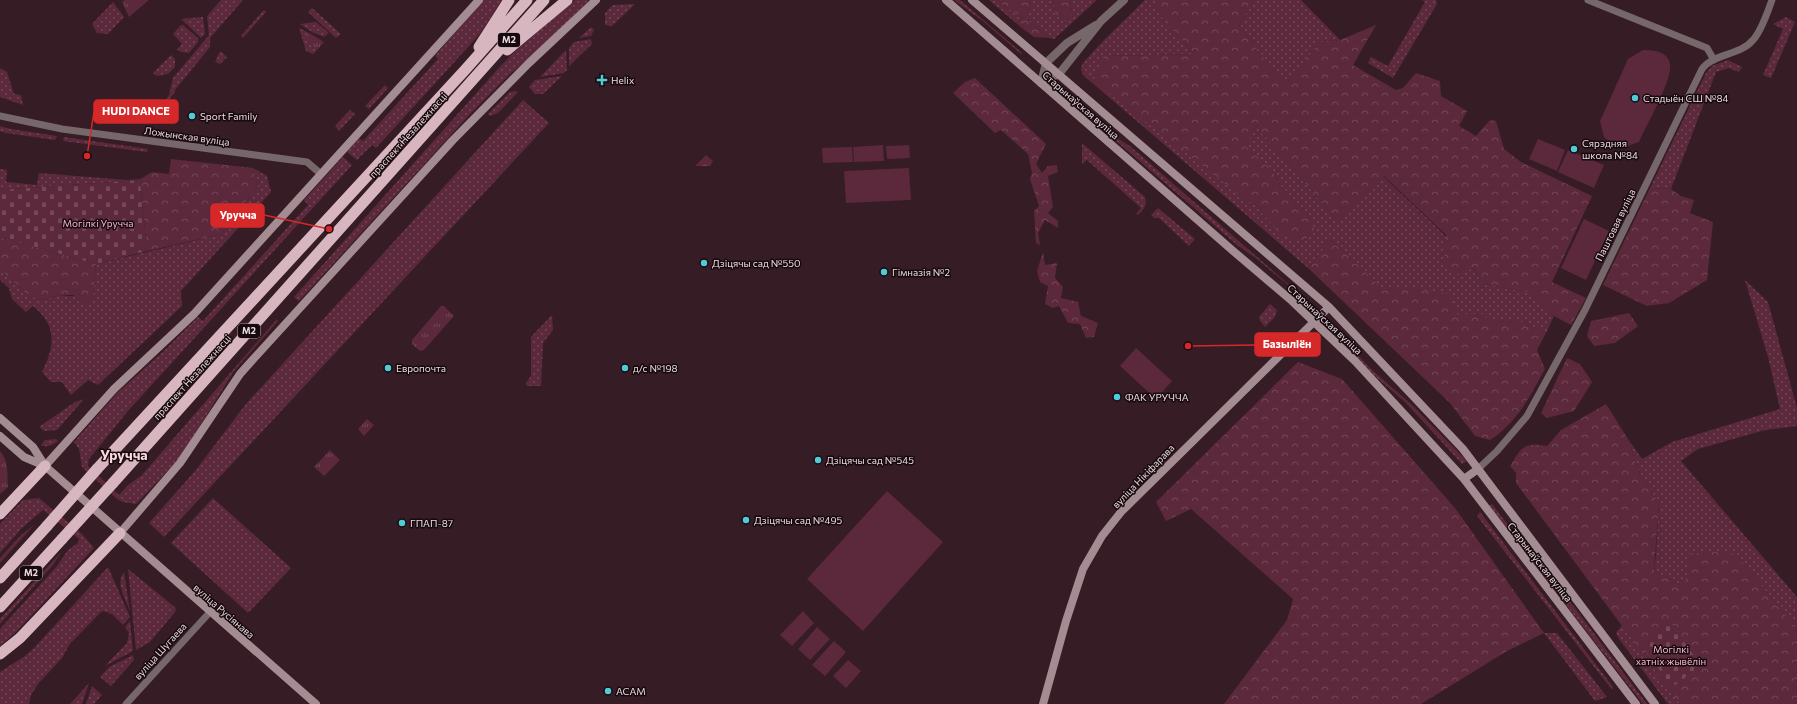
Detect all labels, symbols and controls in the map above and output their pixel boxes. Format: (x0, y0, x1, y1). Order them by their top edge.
road number: М2 (498, 33, 520, 47)
street label: Старынаўская вуліца (1040, 68, 1122, 142)
marker: Helix (596, 74, 608, 86)
place label: Helix (611, 74, 635, 86)
street label: праспект Незалежнасці (367, 90, 449, 180)
place label: Стадыён СШ №84 (1643, 92, 1729, 104)
marker: Стадыён СШ №84 (1630, 93, 1640, 103)
callout: HUDI DANCE (94, 100, 178, 123)
text: HUDI DANCE (102, 104, 170, 117)
place label: Sport Family (200, 110, 258, 122)
marker: Sport Family (187, 111, 197, 121)
street label: Ложынская вуліца (143, 124, 231, 148)
place label: Сярэдняя школа №84 (1582, 137, 1638, 161)
marker: Сярэдняя школа №84 (1569, 144, 1579, 154)
street label: Паштовая вуліца (1592, 187, 1638, 263)
callout: Уручча (211, 204, 264, 227)
text: Уручча (219, 208, 257, 221)
park label: Могілкі Уручча (63, 217, 133, 229)
place label: Дзіцячы сад №550 (712, 257, 800, 269)
marker: Дзіцячы сад №550 (699, 258, 709, 268)
place label: Гімназія №2 (892, 266, 951, 278)
marker: Гімназія №2 (879, 267, 889, 277)
street label: Старынаўская вуліца (1285, 281, 1365, 357)
road number: М2 (238, 324, 260, 338)
street label: праспект Незалежнасці (151, 332, 233, 422)
callout: Базыліён (1255, 333, 1320, 356)
text: Базыліён (1263, 337, 1311, 350)
place label: Европочта (396, 362, 446, 374)
place label: д/с №198 (633, 362, 678, 374)
marker: Европочта (383, 363, 393, 373)
marker: д/с №198 (620, 363, 630, 373)
place label: ФАК УРУЧЧА (1125, 391, 1189, 403)
marker: ФАК УРУЧЧА (1112, 392, 1122, 402)
street label: вуліца Нікіфарава (1110, 442, 1176, 510)
district label: Уручча (100, 446, 148, 463)
place label: Дзіцячы сад №545 (826, 454, 914, 466)
marker: Дзіцячы сад №545 (813, 455, 823, 465)
place label: Дзіцячы сад №495 (754, 514, 842, 526)
marker: Дзіцячы сад №495 (741, 515, 751, 525)
place label: ГПАП-87 (410, 517, 453, 529)
marker: ГПАП-87 (397, 518, 407, 528)
street label: Старынаўская вуліца (1505, 520, 1575, 604)
road number: М2 (20, 566, 42, 580)
street label: вуліца Русіянава (191, 581, 257, 641)
street label: вуліца Шугаева (131, 620, 189, 682)
park label: Могілкі хатніх жывёлін (1636, 643, 1706, 667)
place label: АСАМ (616, 685, 646, 697)
marker: АСАМ (603, 686, 613, 696)

